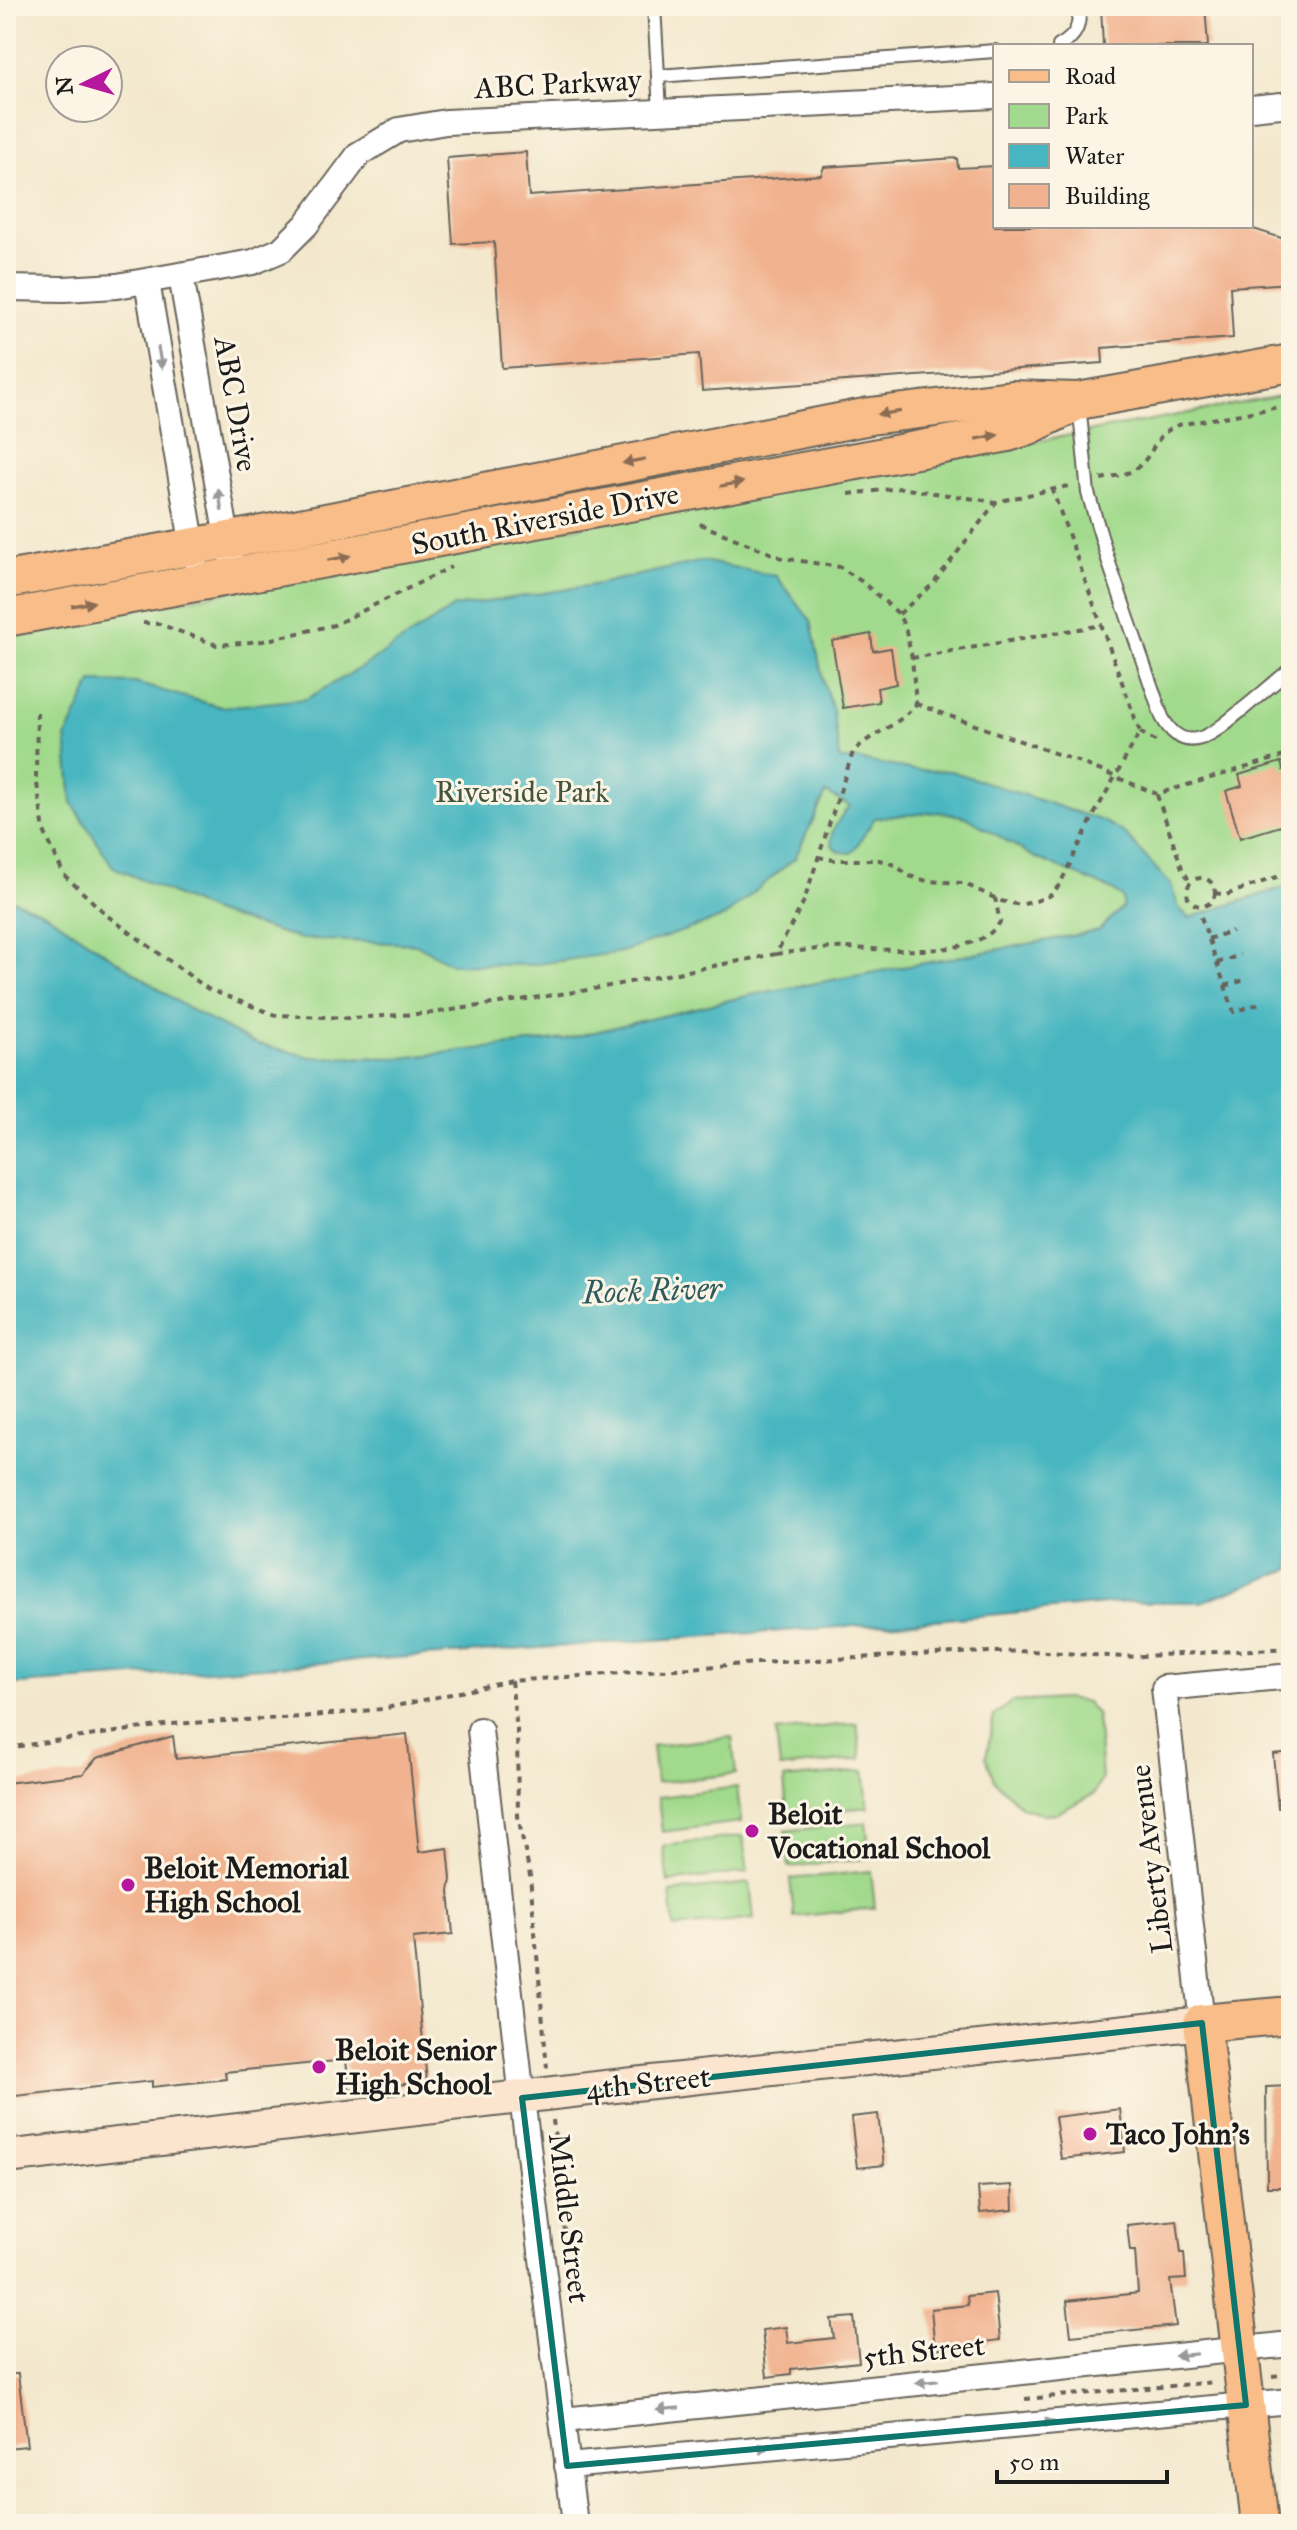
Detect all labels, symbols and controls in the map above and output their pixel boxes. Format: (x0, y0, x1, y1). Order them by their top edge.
north arrow (44, 44, 124, 124)
legend (993, 44, 1253, 228)
text: Road (1065, 61, 1116, 91)
street label: ABC Parkway (472, 62, 643, 106)
text: N (50, 75, 79, 96)
text: Park (1065, 101, 1109, 131)
text: Water (1065, 141, 1124, 171)
text: Building (1065, 181, 1150, 211)
street label: ABC Drive (206, 332, 266, 474)
one-way arrow (154, 346, 167, 371)
one-way arrow (876, 407, 901, 420)
one-way arrow (975, 430, 1000, 442)
one-way arrow (621, 455, 646, 468)
street label: South Riverside Drive (408, 475, 682, 563)
one-way arrow (720, 478, 745, 490)
one-way arrow (213, 487, 225, 512)
one-way arrow (326, 551, 351, 563)
one-way arrow (71, 598, 96, 610)
park label: Riverside Park (435, 774, 609, 810)
water label: Rock River (581, 1269, 724, 1312)
street label: Liberty Avenue (1122, 1763, 1180, 1955)
place label: Beloit Vocational School (767, 1796, 991, 1866)
marker: Beloit Vocational School (743, 1822, 761, 1840)
place label: Beloit Memorial High School (144, 1850, 349, 1920)
marker: Beloit Memorial High School (119, 1876, 137, 1894)
place label: Beloit Senior High School (335, 2032, 497, 2102)
marker: Beloit Senior High School (310, 2058, 328, 2076)
street label: 4th Street (584, 2059, 712, 2107)
place label: Taco John's (1106, 2116, 1250, 2153)
marker: Taco John's (1081, 2125, 1099, 2143)
street label: Middle Street (541, 2131, 597, 2305)
street label: 5th Street (861, 2327, 987, 2375)
one-way arrow (1173, 2349, 1198, 2362)
one-way arrow (914, 2376, 939, 2389)
one-way arrow (656, 2403, 681, 2416)
one-way arrow (1031, 2416, 1056, 2429)
scale bar (997, 2434, 1167, 2484)
one-way arrow (745, 2442, 770, 2455)
text: 50 m (1009, 2447, 1059, 2477)

